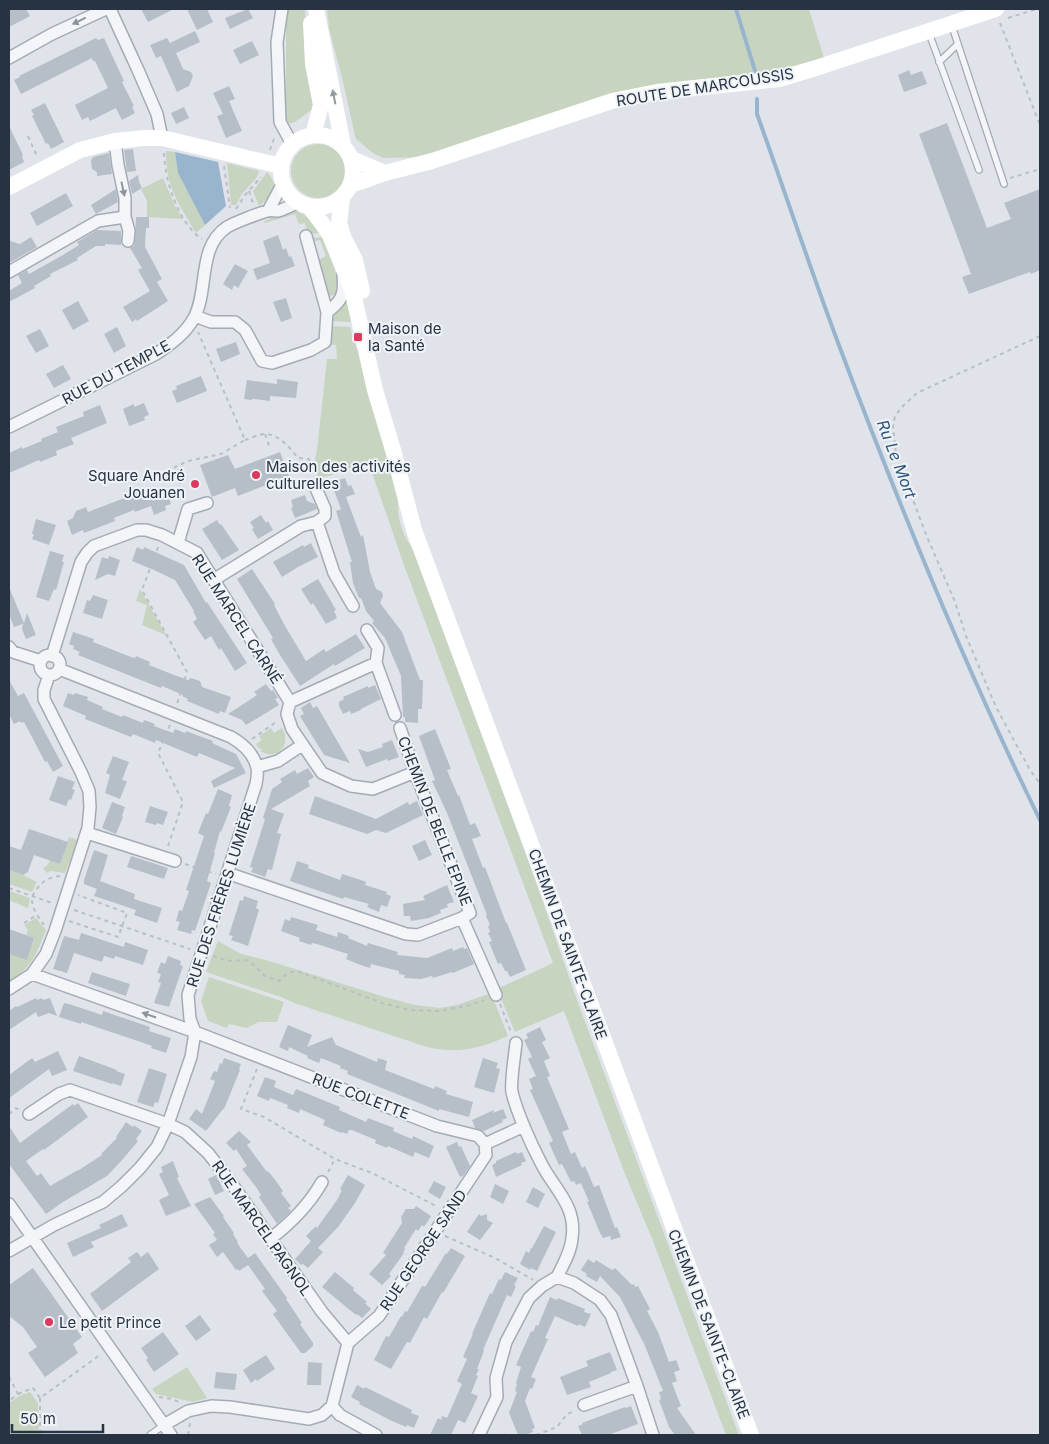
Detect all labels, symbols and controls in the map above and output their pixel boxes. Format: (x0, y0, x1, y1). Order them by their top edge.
one-way arrow (72, 17, 86, 25)
street label: ROUTE DE MARCOUSSIS (615, 64, 795, 110)
one-way arrow (330, 89, 338, 105)
one-way arrow (120, 182, 128, 198)
place label: Maison de la Santé (368, 319, 442, 355)
marker: Maison de la Santé (352, 331, 364, 343)
street label: RUE DU TEMPLE (59, 336, 173, 408)
water label: Ru Le Mort (873, 417, 921, 502)
place label: Maison des activités culturelles (266, 457, 411, 493)
place label: Square André Jouanen (88, 466, 185, 502)
marker: Maison des activités culturelles (250, 469, 262, 481)
marker: Square André Jouanen (189, 478, 201, 490)
street label: RUE MARCEL CARNÉ (188, 550, 286, 688)
street label: CHEMIN DE BELLE EPINE (394, 733, 476, 909)
street label: RUE DES FRÈRES LUMIÈRE (182, 800, 260, 990)
street label: CHEMIN DE SAINTE-CLAIRE (525, 846, 611, 1042)
one-way arrow (142, 1011, 157, 1019)
street label: RUE COLETTE (310, 1069, 412, 1123)
street label: RUE MARCEL PAGNOL (208, 1157, 316, 1299)
street label: RUE GEORGE SAND (375, 1186, 471, 1314)
street label: CHEMIN DE SAINTE-CLAIRE (664, 1226, 754, 1422)
place label: Le petit Prince (59, 1313, 161, 1332)
marker: Le petit Prince (43, 1316, 55, 1328)
scale bar (12, 1402, 104, 1434)
text: 50 m (20, 1409, 56, 1428)

